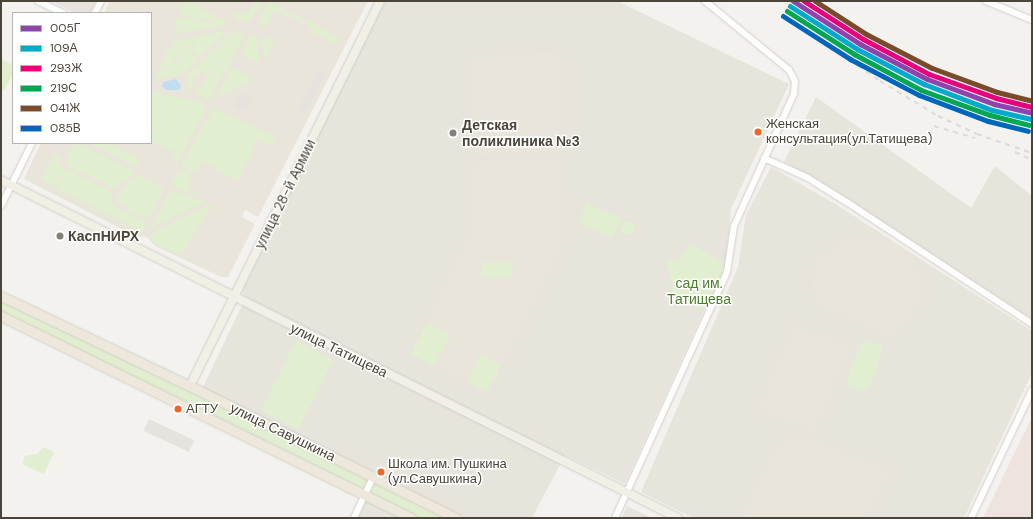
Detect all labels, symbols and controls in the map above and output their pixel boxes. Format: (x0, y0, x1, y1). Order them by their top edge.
legend (12, 12, 152, 144)
text: 005Г (50, 20, 80, 36)
text: 109А (50, 40, 78, 56)
text: 293Ж (50, 60, 82, 76)
text: 219С (50, 80, 77, 96)
text: 041Ж (50, 100, 80, 116)
place label: Детская поликлиника №3 (462, 117, 580, 150)
place label: Женская консультация(ул.Татищева) (766, 117, 932, 148)
text: 085В (50, 120, 81, 136)
marker: Детская поликлиника №3 (447, 127, 459, 139)
marker: Женская консультация(ул.Татищева) (753, 127, 763, 137)
street label: улица 28-й Армии (251, 136, 319, 252)
place label: КаспНИРХ (68, 228, 139, 244)
marker: КаспНИРХ (55, 231, 65, 241)
park label: сад им. Татищева (667, 275, 731, 308)
street label: улица Татищева (288, 319, 390, 381)
street label: улица Савушкина (228, 399, 338, 465)
place label: АГТУ (186, 401, 218, 417)
marker: АГТУ (173, 404, 183, 414)
place label: Школа им. Пушкина (ул.Савушкина) (388, 457, 507, 488)
marker: Школа им. Пушкина (ул.Савушкина) (376, 467, 386, 477)

